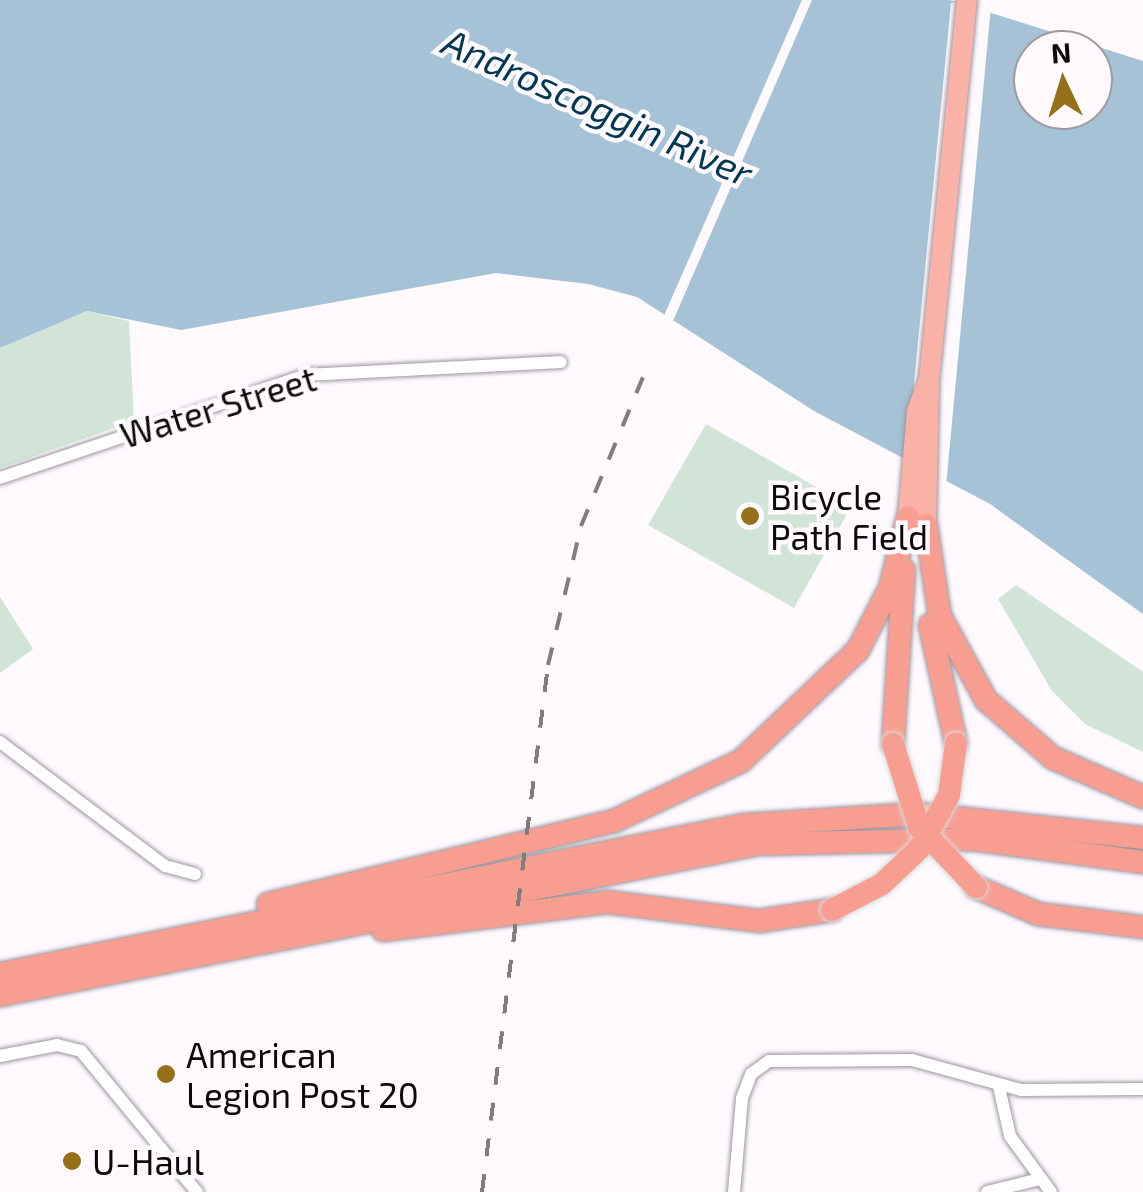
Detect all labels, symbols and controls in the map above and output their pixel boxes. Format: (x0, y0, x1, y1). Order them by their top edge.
water label: Androscoggin River (436, 18, 760, 196)
north arrow (1013, 30, 1113, 130)
text: N (1050, 34, 1072, 70)
street label: Water Street (115, 356, 321, 456)
place label: Bicycle Path Field (770, 475, 928, 557)
marker: Bicycle Path Field (739, 505, 761, 527)
place label: American Legion Post 20 (186, 1033, 419, 1115)
marker: American Legion Post 20 (155, 1063, 177, 1085)
place label: U-Haul (92, 1140, 204, 1182)
marker: U-Haul (61, 1150, 83, 1172)

